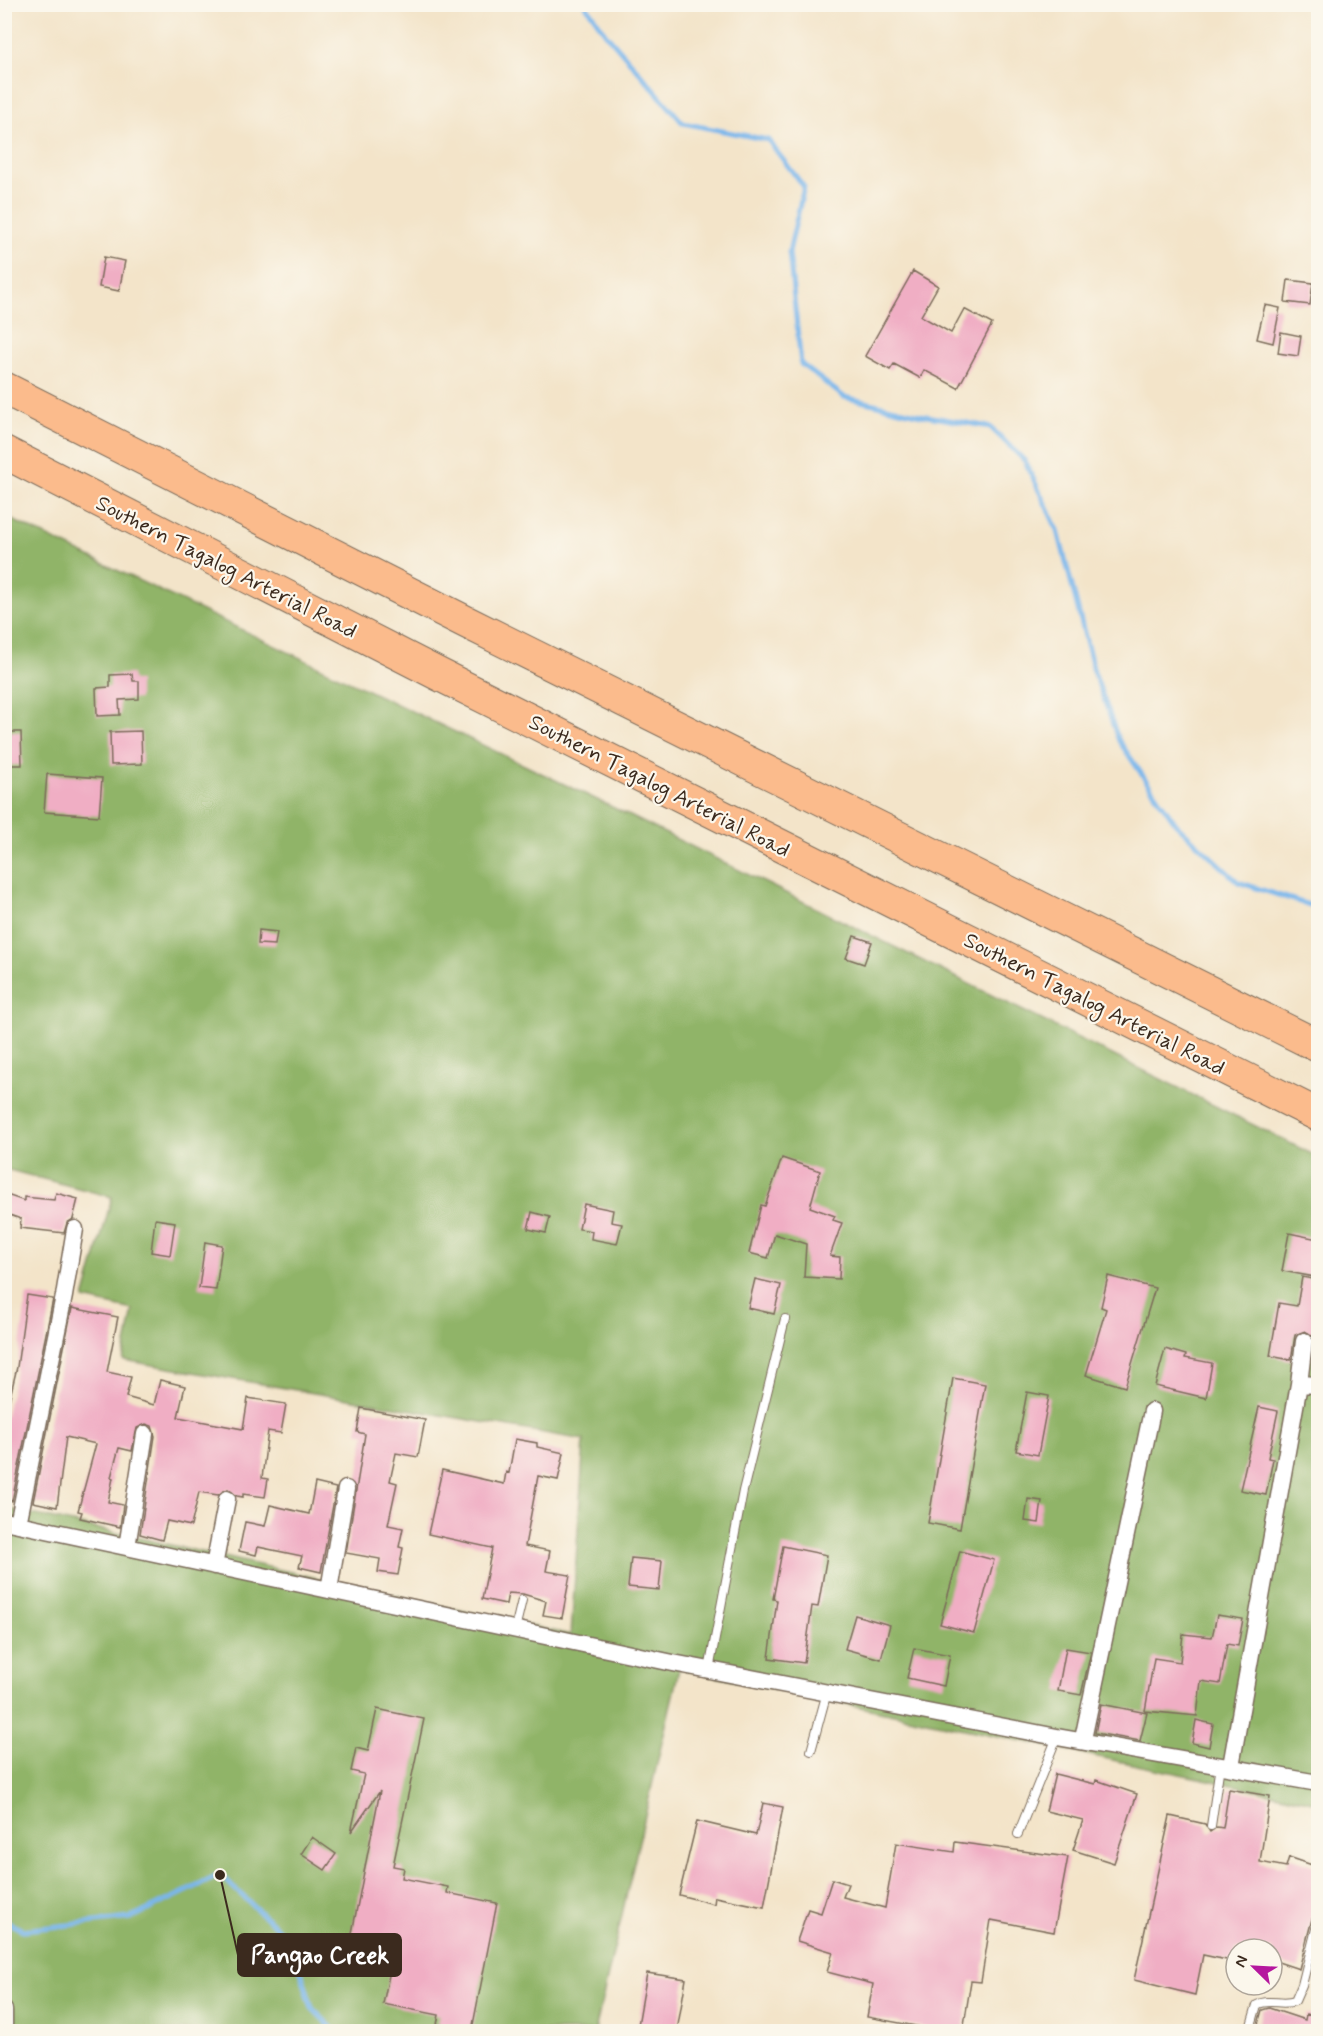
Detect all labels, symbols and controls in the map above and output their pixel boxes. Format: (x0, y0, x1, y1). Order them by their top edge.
street label: Southern Tagalog Arterial Road (90, 490, 361, 649)
street label: Southern Tagalog Arterial Road (523, 709, 794, 868)
street label: Southern Tagalog Arterial Road (958, 927, 1229, 1086)
callout: Pangao Creek (238, 1934, 401, 1976)
north arrow (1224, 1937, 1284, 1997)
text: Pangao Creek (251, 1941, 389, 1975)
text: N (1230, 1952, 1253, 1971)

